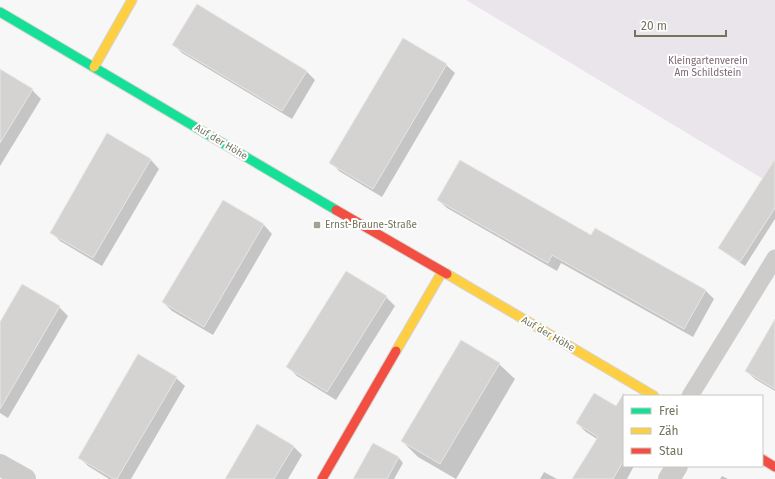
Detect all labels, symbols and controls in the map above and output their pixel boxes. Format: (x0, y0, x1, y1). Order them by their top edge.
scale bar (635, 12, 726, 38)
text: 20 m (641, 19, 667, 33)
park label: Kleingartenverein Am Schildstein (668, 55, 748, 79)
street label: Auf der Höhe (192, 122, 250, 162)
place label: Ernst-Braune-Straße (325, 219, 417, 231)
marker: Ernst-Braune-Straße (312, 220, 322, 230)
street label: Auf der Höhe (519, 314, 577, 354)
legend (623, 395, 763, 467)
text: Frei (659, 404, 679, 418)
text: Zäh (659, 424, 679, 438)
text: Stau (659, 444, 683, 458)

